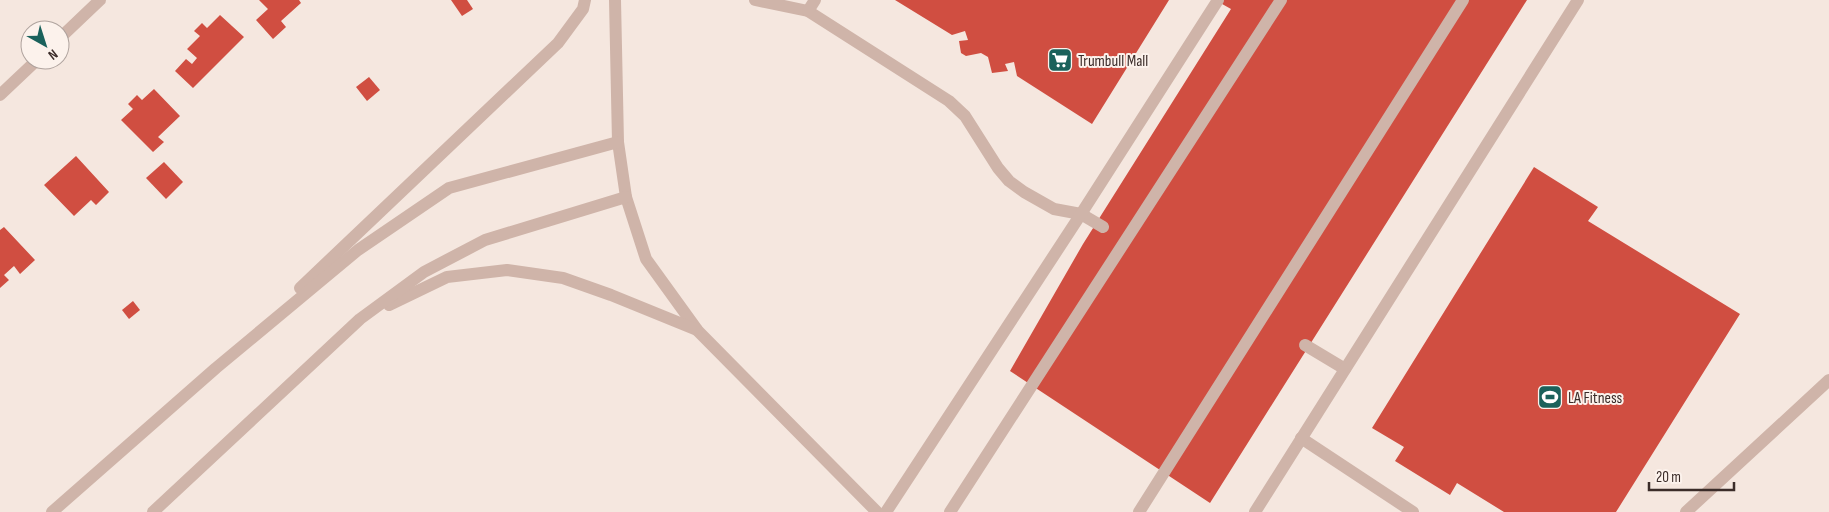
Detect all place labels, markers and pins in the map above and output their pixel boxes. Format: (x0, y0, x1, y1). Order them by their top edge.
supermarket icon: Trumbull Mall (1047, 47, 1073, 73)
place label: Trumbull Mall (1078, 52, 1148, 71)
sports icon: LA Fitness (1537, 384, 1563, 410)
place label: LA Fitness (1568, 389, 1622, 408)

